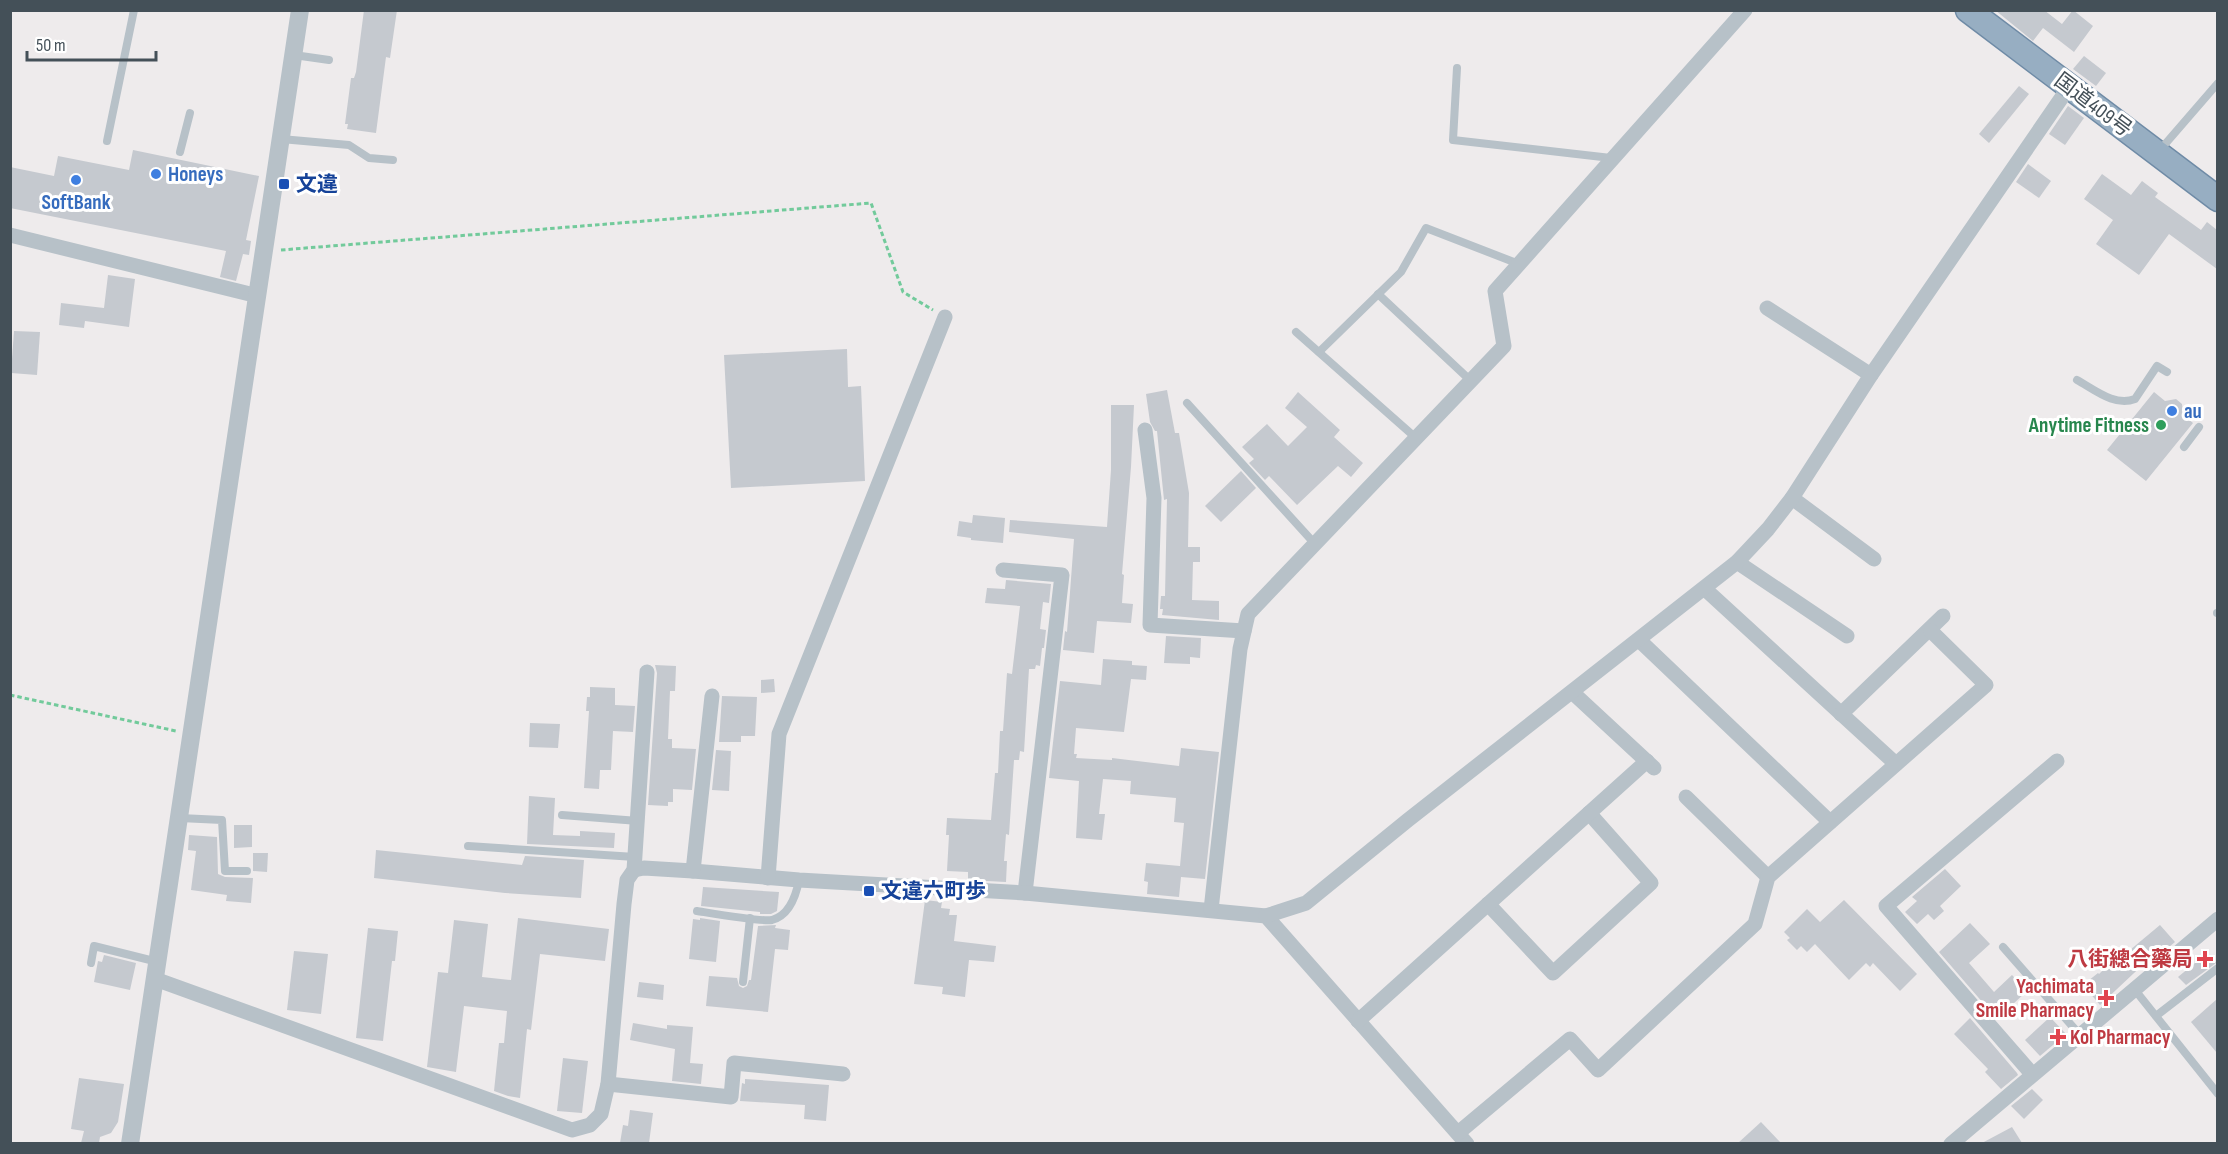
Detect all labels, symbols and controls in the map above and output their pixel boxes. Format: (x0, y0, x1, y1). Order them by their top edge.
scale bar (27, 24, 156, 62)
text: 50 m (36, 35, 66, 56)
street label: 国道409号 (2049, 68, 2137, 142)
place label: Honeys (168, 162, 223, 187)
marker: Honeys (149, 167, 163, 181)
place label: 文違 (296, 172, 338, 197)
marker: SoftBank (69, 173, 83, 187)
marker: 文違 (277, 177, 291, 191)
place label: SoftBank (41, 190, 111, 215)
place label: au (2184, 399, 2202, 424)
marker: au (2165, 404, 2179, 418)
place label: Anytime Fitness (2028, 413, 2149, 438)
marker: Anytime Fitness (2154, 418, 2168, 432)
place label: 文違六町歩 (881, 879, 986, 904)
marker: 文違六町歩 (862, 884, 876, 898)
place label: 八街總合藥局 (2067, 947, 2193, 972)
marker: 八街總合藥局 (2198, 952, 2212, 966)
place label: Yachimata Smile Pharmacy (1976, 974, 2094, 1023)
marker: Yachimata Smile Pharmacy (2099, 991, 2113, 1005)
place label: Kol Pharmacy (2070, 1025, 2171, 1050)
marker: Kol Pharmacy (2051, 1030, 2065, 1044)

